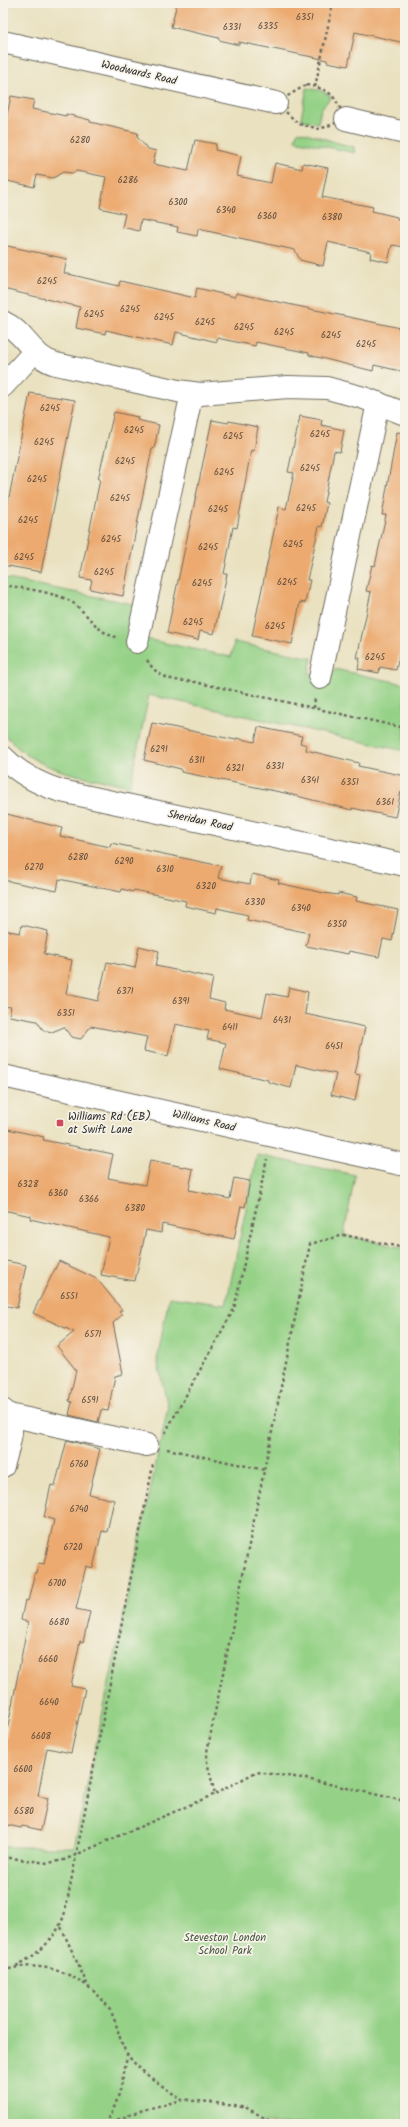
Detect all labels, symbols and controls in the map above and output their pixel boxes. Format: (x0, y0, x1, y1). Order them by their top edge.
house number: 6351 (296, 10, 314, 25)
house number: 6335 (258, 19, 279, 34)
house number: 6331 (223, 20, 241, 35)
street label: Woodwards Road (100, 56, 179, 91)
house number: 6280 (70, 133, 91, 148)
house number: 6286 (118, 173, 138, 188)
house number: 6300 (168, 195, 188, 210)
house number: 6340 (216, 203, 236, 218)
house number: 6360 (257, 209, 277, 224)
house number: 6380 (322, 210, 343, 225)
house number: 6245 (37, 274, 58, 289)
house number: 6245 (120, 302, 141, 317)
house number: 6245 (84, 307, 105, 322)
house number: 6245 (154, 310, 175, 325)
house number: 6245 (195, 315, 216, 330)
house number: 6245 (234, 320, 255, 335)
house number: 6245 (274, 325, 295, 340)
house number: 6245 (321, 328, 342, 343)
house number: 6245 (356, 337, 377, 352)
house number: 6245 (40, 401, 61, 416)
house number: 6245 (124, 423, 145, 438)
house number: 6245 (310, 427, 331, 442)
house number: 6245 (223, 429, 244, 444)
house number: 6245 (34, 435, 55, 450)
house number: 6245 (115, 454, 136, 469)
house number: 6245 (300, 461, 321, 476)
house number: 6245 (214, 465, 235, 480)
house number: 6245 (27, 472, 48, 487)
house number: 6245 (110, 491, 131, 506)
house number: 6245 (296, 501, 317, 516)
house number: 6245 (208, 502, 229, 517)
house number: 6245 (18, 513, 39, 528)
house number: 6245 (101, 532, 122, 547)
house number: 6245 (283, 537, 304, 552)
house number: 6245 (198, 540, 219, 555)
house number: 6245 (14, 550, 35, 565)
house number: 6245 (94, 565, 115, 580)
house number: 6245 (277, 575, 298, 590)
house number: 6245 (192, 576, 213, 591)
house number: 6245 (183, 615, 204, 630)
house number: 6245 (265, 619, 286, 634)
house number: 6245 (365, 650, 386, 665)
house number: 6291 (150, 742, 168, 757)
house number: 6311 (189, 753, 205, 768)
house number: 6331 (266, 759, 284, 774)
house number: 6321 (226, 761, 244, 776)
house number: 6341 (301, 773, 319, 788)
house number: 6351 (341, 775, 359, 790)
house number: 6361 (376, 795, 394, 810)
street label: Sheridan Road (166, 805, 235, 837)
house number: 6280 (68, 850, 89, 865)
house number: 6290 (114, 854, 134, 869)
house number: 6270 (25, 860, 44, 875)
house number: 6310 (156, 862, 174, 877)
house number: 6320 (196, 879, 216, 894)
house number: 6330 (245, 895, 265, 910)
house number: 6340 (291, 901, 311, 916)
house number: 6350 (327, 917, 347, 932)
house number: 6371 (116, 984, 134, 999)
house number: 6391 (172, 994, 190, 1009)
house number: 6351 (57, 1006, 75, 1021)
house number: 6431 (273, 1013, 291, 1028)
house number: 6411 (222, 1020, 238, 1035)
house number: 6451 (325, 1039, 343, 1054)
street label: Williams Road (171, 1105, 238, 1137)
place label: Williams Rd (EB) at Swift Lane (68, 1108, 151, 1139)
marker: Williams Rd (EB) at Swift Lane (55, 1118, 65, 1128)
house number: 6328 (18, 1177, 39, 1192)
house number: 6360 (48, 1186, 68, 1201)
house number: 6366 (79, 1192, 99, 1207)
house number: 6380 (125, 1201, 146, 1216)
house number: 6551 (60, 1289, 78, 1304)
house number: 6571 (85, 1327, 102, 1342)
house number: 6591 (81, 1393, 99, 1408)
house number: 6760 (70, 1457, 89, 1472)
house number: 6740 (70, 1502, 89, 1517)
house number: 6720 (64, 1540, 83, 1555)
house number: 6700 (48, 1576, 67, 1591)
house number: 6680 (49, 1615, 69, 1630)
house number: 6660 (38, 1652, 58, 1667)
house number: 6640 (39, 1695, 59, 1710)
house number: 6608 (31, 1729, 52, 1744)
house number: 6600 (13, 1762, 33, 1777)
house number: 6580 (14, 1804, 34, 1819)
park label: Steveston London School Park (184, 1929, 266, 1960)

